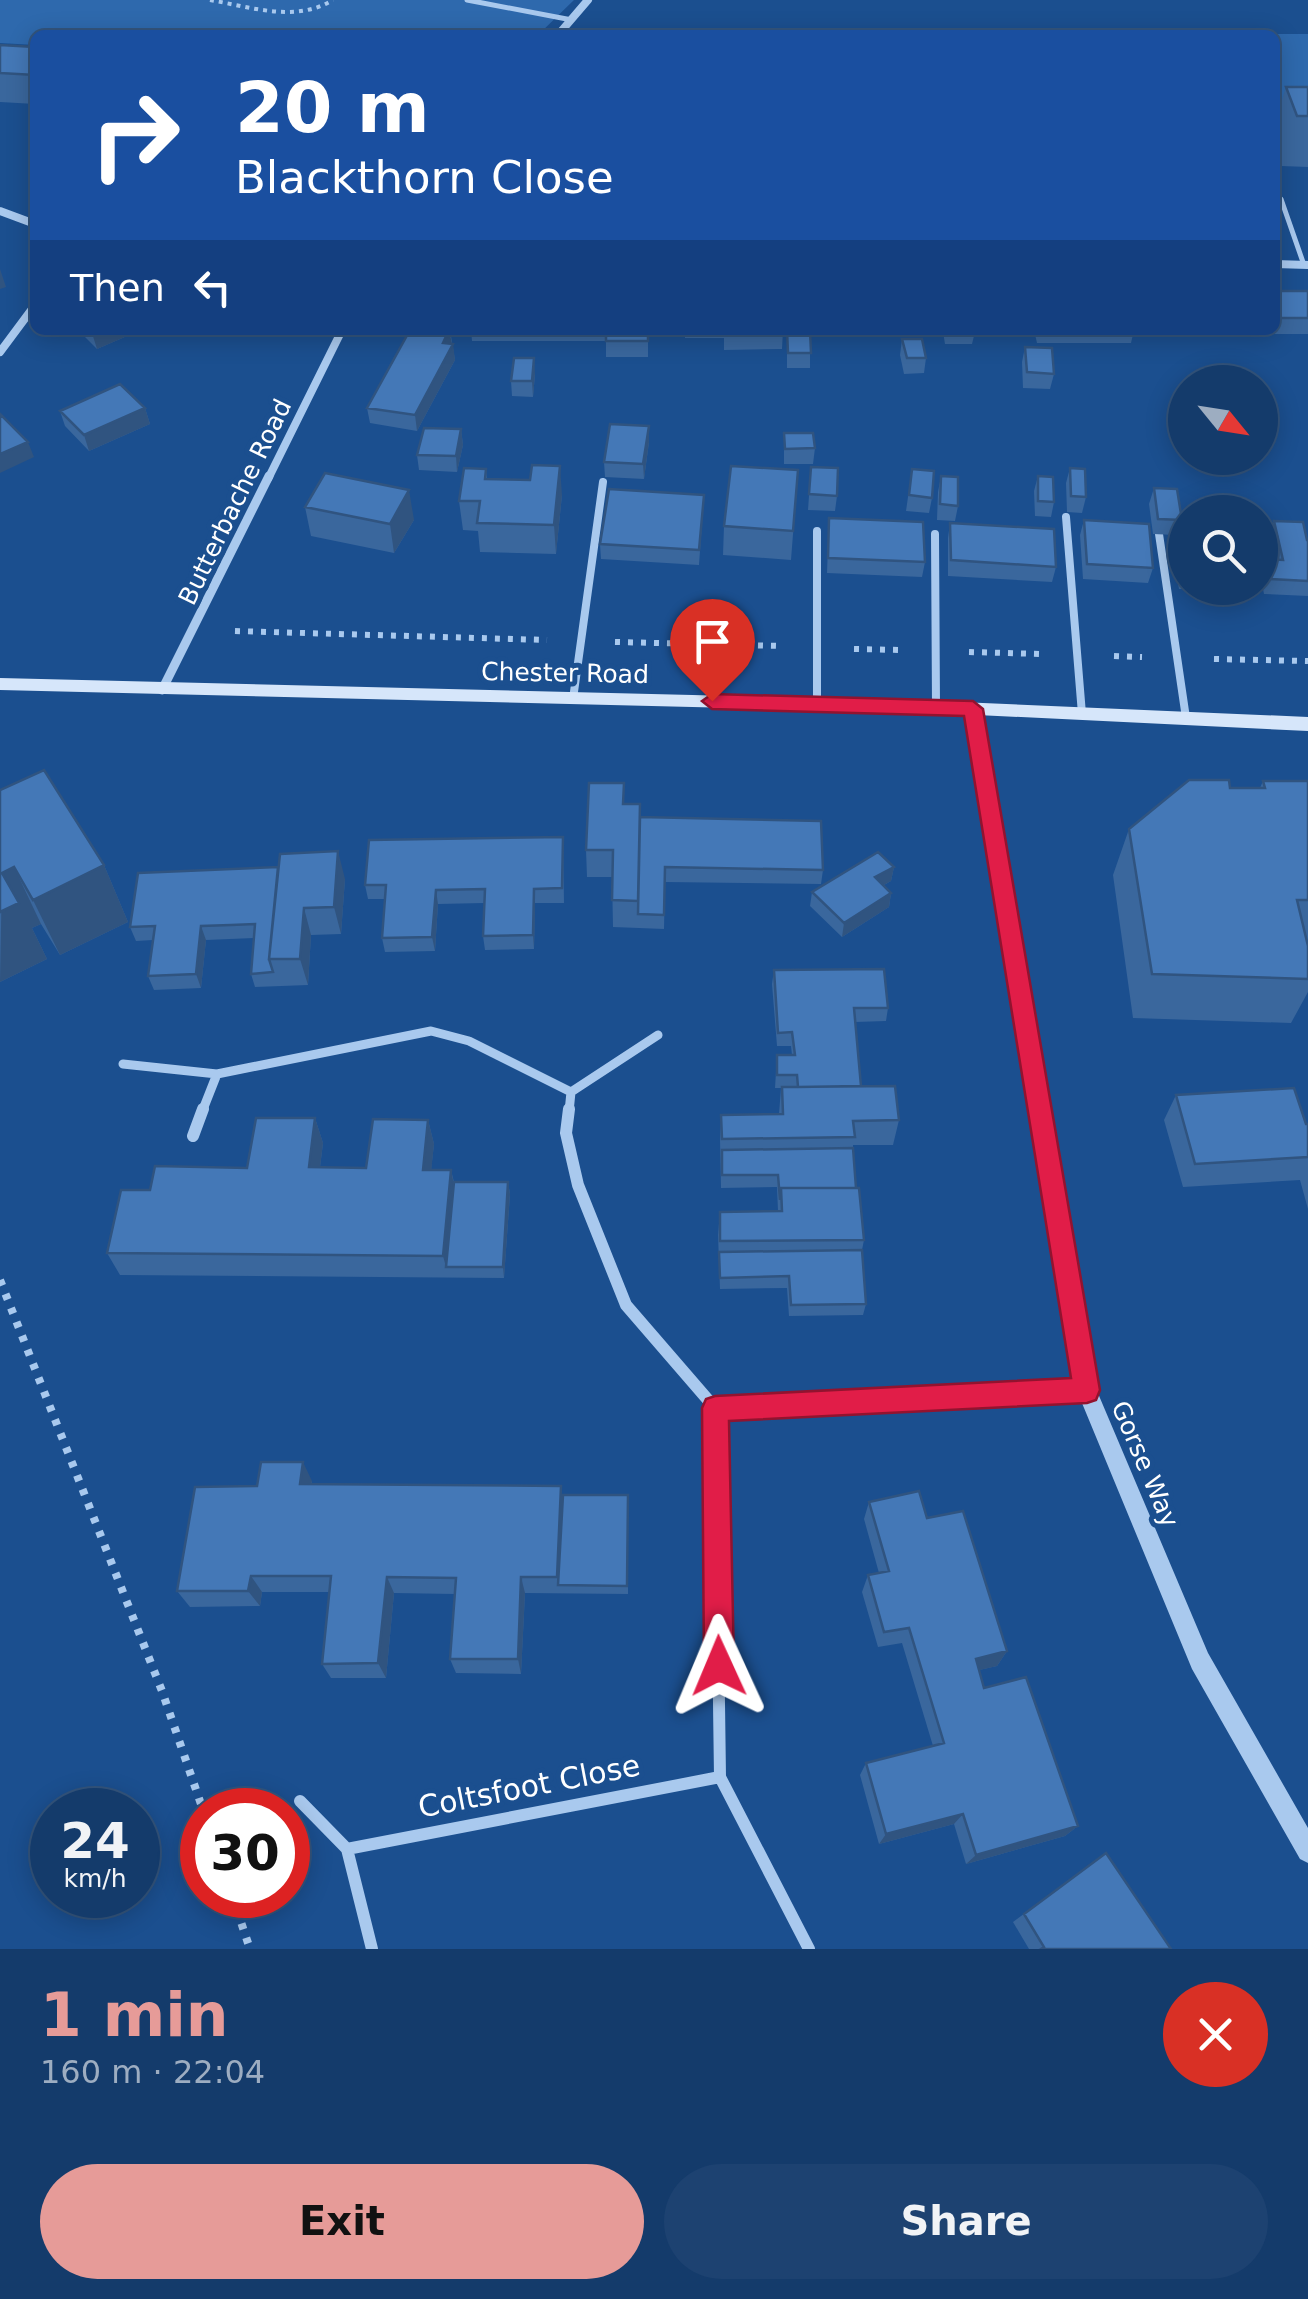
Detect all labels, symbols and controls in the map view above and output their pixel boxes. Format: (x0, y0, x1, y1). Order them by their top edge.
text: 20 m (235, 67, 430, 149)
icon: right (70, 70, 200, 200)
text: Blackthorn Close (235, 151, 614, 204)
icon: left (185, 260, 240, 315)
text: Then (70, 266, 165, 310)
north arrow (1168, 365, 1278, 475)
map controls (1168, 365, 1278, 605)
street label: Butterbache Road (173, 394, 297, 610)
button: search (1168, 495, 1278, 605)
pin (670, 599, 755, 702)
icon: arrive (685, 614, 740, 669)
street label: Chester Road (481, 657, 649, 689)
street label: Gorse Way (1105, 1396, 1185, 1532)
position arrow (667, 1614, 771, 1718)
street label: Coltsfoot Close (415, 1747, 643, 1825)
speed limit sign: 30 (180, 1788, 310, 1918)
text: 24 (60, 1812, 130, 1870)
text: km/h (63, 1864, 127, 1893)
text: 1 min (40, 1980, 228, 2050)
button: close (1163, 1982, 1268, 2087)
text: 160 m · 22:04 (40, 2053, 265, 2091)
button: Exit (40, 2164, 644, 2279)
button: Share (664, 2164, 1268, 2279)

